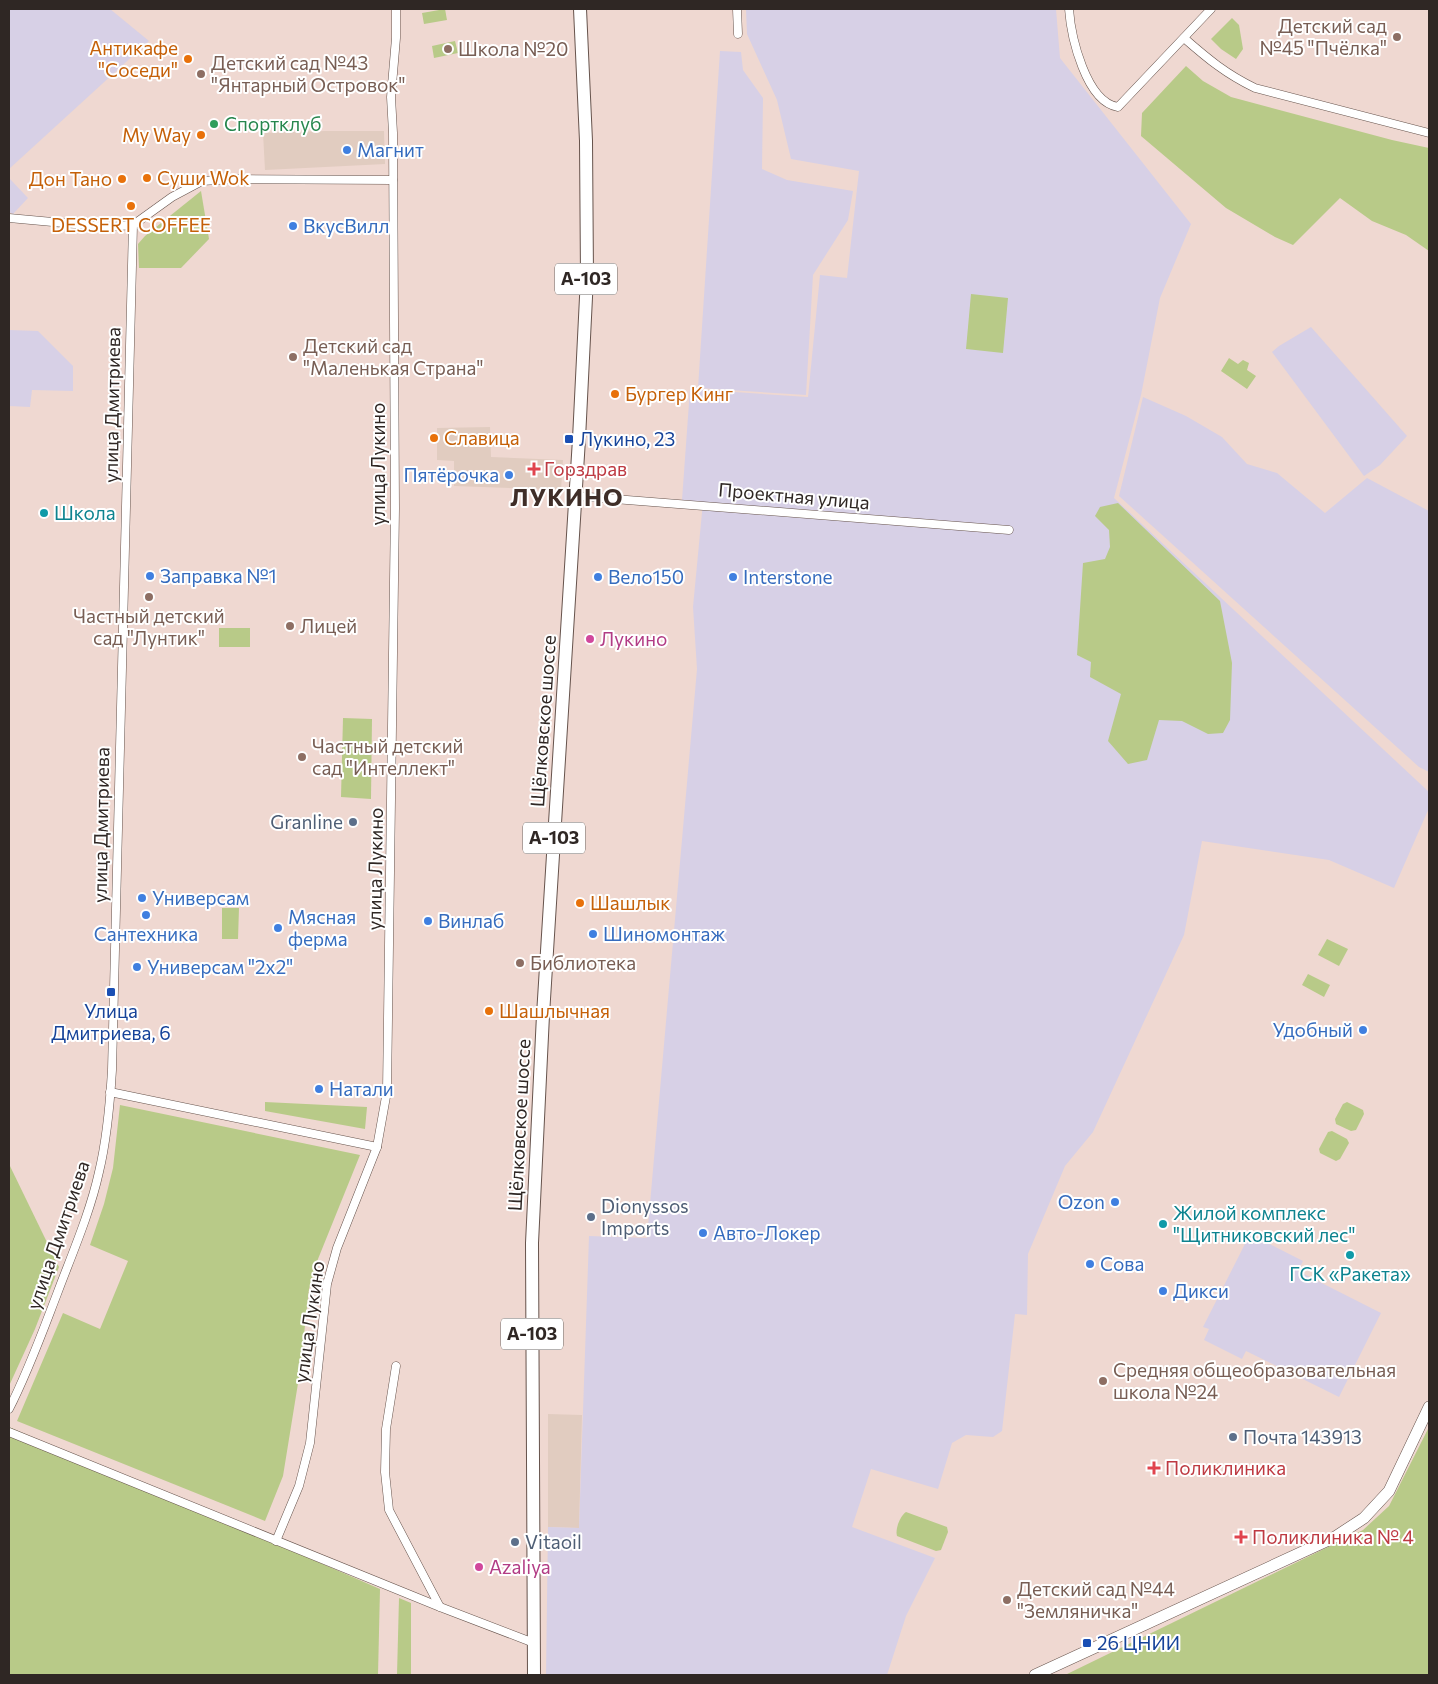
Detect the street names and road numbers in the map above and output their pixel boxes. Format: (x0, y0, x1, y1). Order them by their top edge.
road number: А-103 (555, 264, 617, 294)
street label: улица Дмитриева (99, 327, 124, 483)
street label: улица Лукино (366, 403, 389, 525)
street label: Проектная улица (717, 477, 871, 514)
street label: Щёлковское шоссе (525, 634, 560, 808)
street label: улица Дмитриева (88, 747, 113, 903)
street label: улица Лукино (362, 807, 387, 931)
road number: А-103 (523, 822, 585, 854)
street label: Щёлковское шоссе (502, 1038, 535, 1212)
street label: улица Дмитриева (21, 1157, 94, 1312)
street label: улица Лукино (289, 1259, 328, 1384)
road number: А-103 (501, 1318, 563, 1350)

